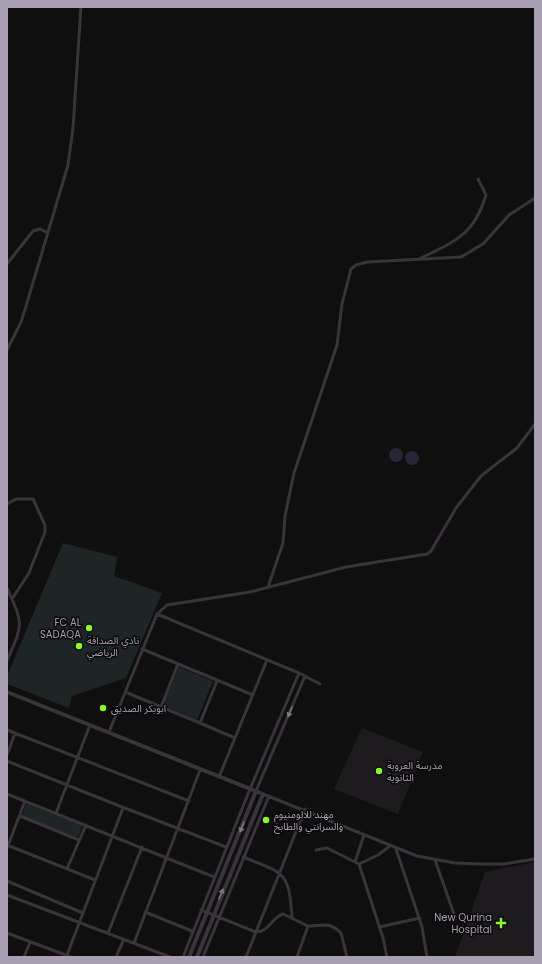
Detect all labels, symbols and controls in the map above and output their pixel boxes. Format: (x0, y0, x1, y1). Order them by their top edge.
place label: FC AL SADAQA (40, 615, 82, 642)
marker: FC AL SADAQA (84, 623, 94, 633)
place label: نادي الصداقة الرياضي (87, 633, 139, 660)
marker: نادي الصداقة الرياضي (74, 641, 84, 651)
place label: ابوبكر الصديق (111, 701, 166, 716)
marker: ابوبكر الصديق (98, 703, 108, 713)
one-way arrow (287, 706, 293, 717)
place label: مدرسة العروبة الثانوية (387, 758, 442, 785)
marker: مدرسة العروبة الثانوية (374, 766, 384, 776)
place label: مهند للالومنيوم والسرانتي والطابخ (274, 807, 343, 834)
marker: مهند للالومنيوم والسرانتي والطابخ (261, 815, 271, 825)
one-way arrow (238, 822, 244, 834)
one-way arrow (219, 888, 225, 900)
place label: New Qurina Hospital (434, 910, 492, 937)
marker: New Qurina Hospital (495, 917, 507, 929)

